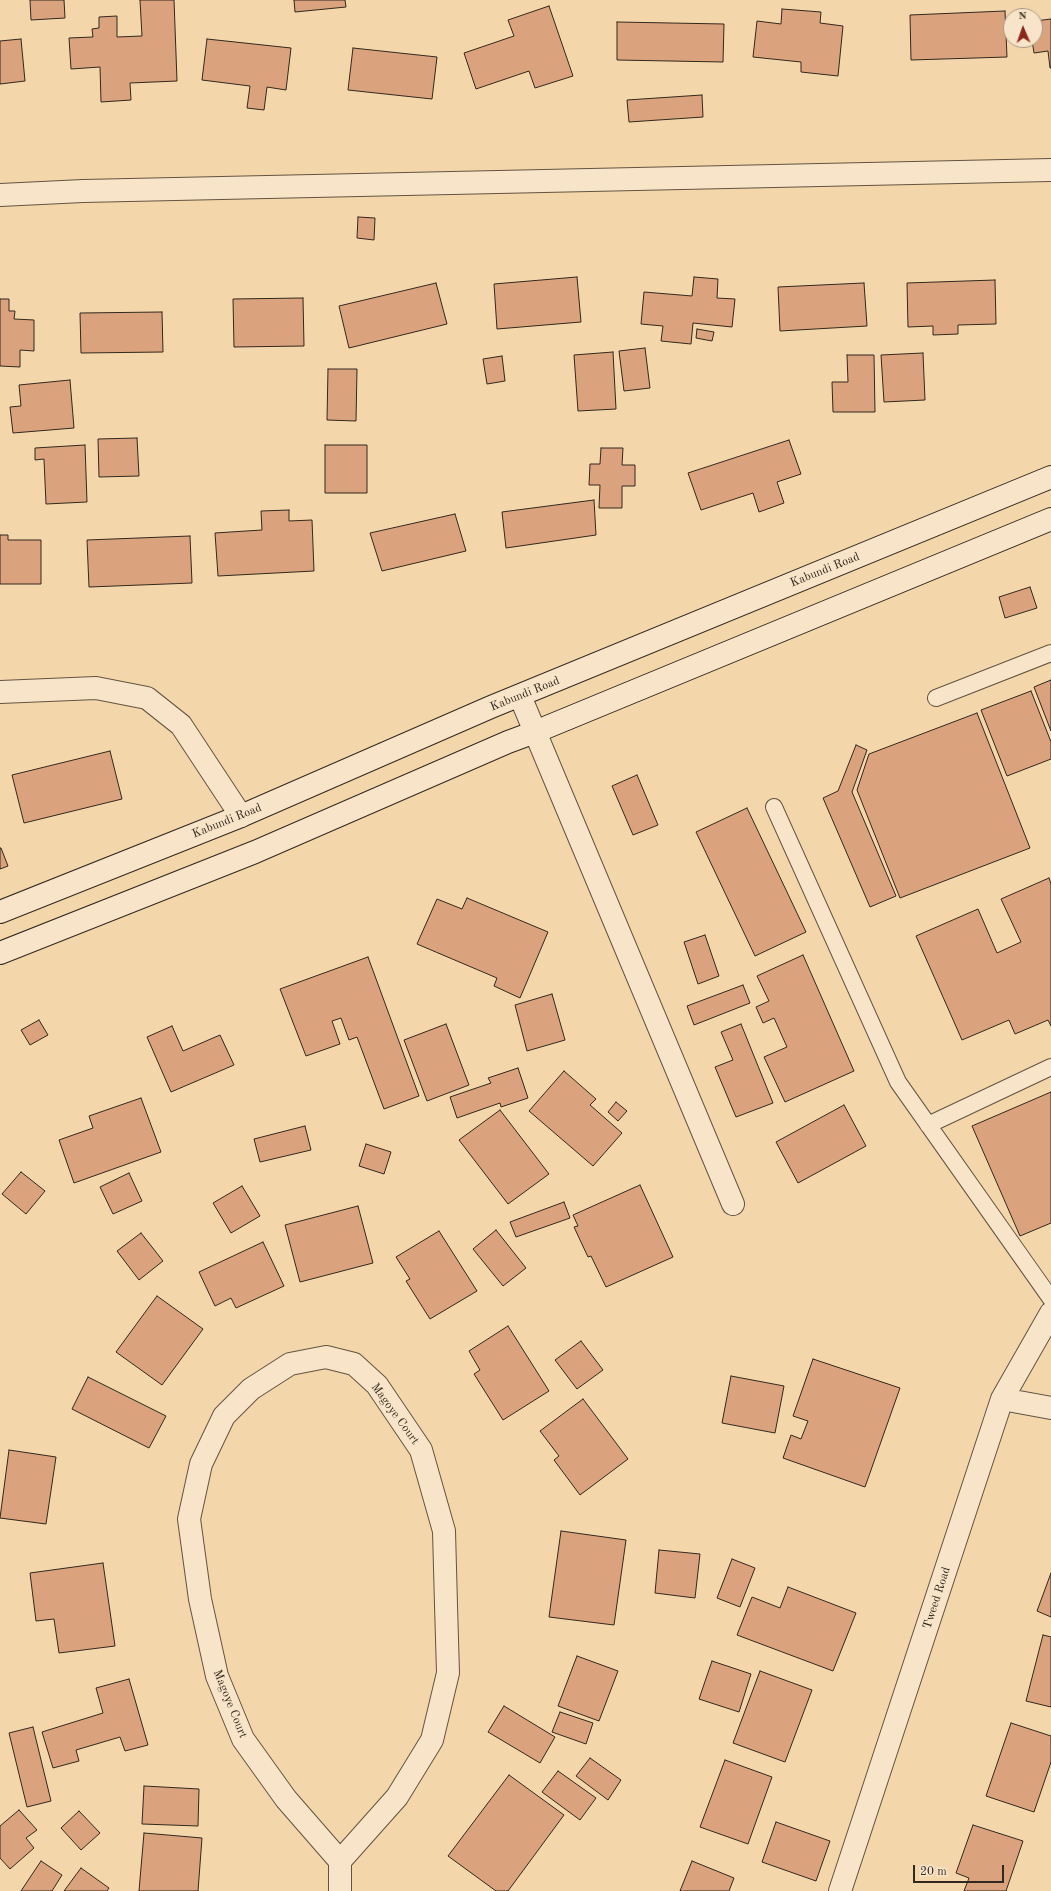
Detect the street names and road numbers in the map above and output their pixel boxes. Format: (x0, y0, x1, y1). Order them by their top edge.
street label: Kabundi Road (788, 550, 862, 590)
street label: Kabundi Road (488, 674, 562, 714)
street label: Kabundi Road (190, 801, 264, 841)
street label: Magoye Court (368, 1380, 422, 1448)
street label: Tweed Road (920, 1565, 954, 1631)
street label: Magoye Court (210, 1668, 250, 1740)

